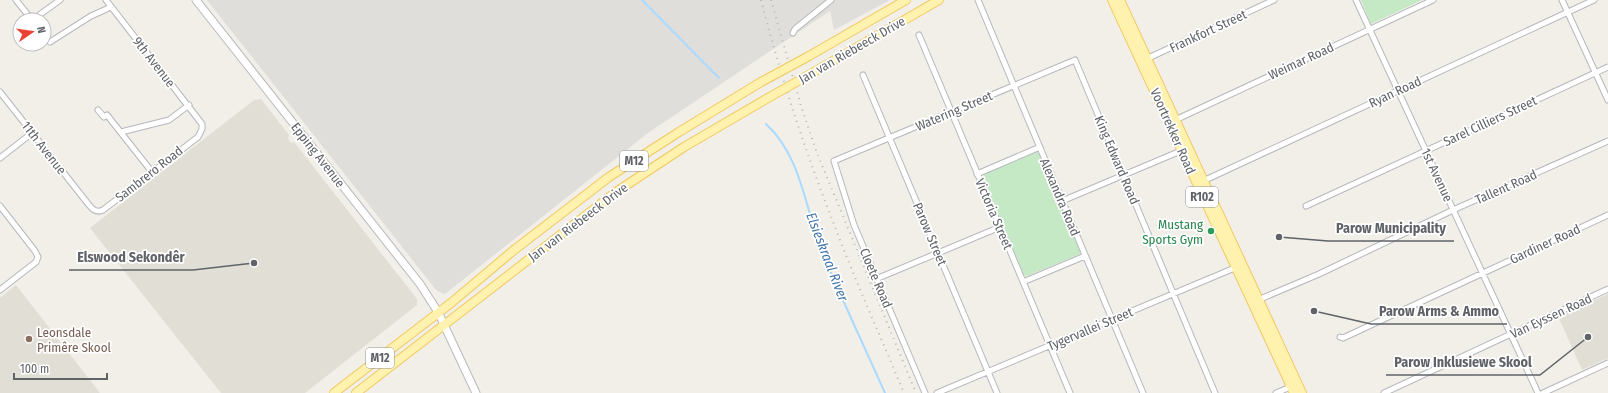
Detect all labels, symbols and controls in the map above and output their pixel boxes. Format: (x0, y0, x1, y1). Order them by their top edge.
street label: Frankfort Street (1167, 6, 1250, 55)
north arrow (12, 12, 52, 52)
street label: Jan van Riebeeck Drive (796, 13, 908, 87)
text: N (34, 25, 48, 35)
street label: 9th Avenue (130, 34, 178, 90)
street label: Weimar Road (1266, 39, 1336, 83)
street label: Ryan Road (1366, 73, 1424, 111)
street label: Voortrekker Road (1147, 86, 1199, 176)
street label: Watering Street (913, 88, 995, 134)
street label: Sarel Cilliers Street (1441, 92, 1540, 149)
street label: King Edward Road (1092, 113, 1142, 207)
street label: 11th Avenue (19, 118, 69, 178)
street label: Epping Avenue (288, 120, 348, 190)
street label: Sambrero Road (112, 143, 186, 205)
street label: 1st Avenue (1418, 146, 1456, 204)
road number: M12 (620, 151, 648, 171)
street label: Alexandra Road (1037, 156, 1083, 238)
street label: Tallent Road (1473, 167, 1539, 207)
street label: Victoria Street (972, 176, 1016, 252)
street label: Jan van Riebeeck Drive (525, 180, 631, 264)
road number: R102 (1186, 187, 1218, 207)
street label: Parow Street (910, 200, 950, 268)
water label: Elsieskraal River (802, 210, 852, 305)
callout: Parow Municipality (1328, 215, 1454, 241)
place label: Mustang Sports Gym (1142, 217, 1204, 247)
text: Parow Municipality (1336, 220, 1446, 237)
street label: Gardiner Road (1507, 221, 1583, 267)
marker: Mustang Sports Gym (1206, 226, 1216, 236)
callout: Elswood Sekondêr (69, 244, 193, 270)
street label: Cloete Road (857, 246, 895, 310)
text: Elswood Sekondêr (77, 249, 186, 266)
street label: Van Eyssen Road (1508, 291, 1594, 341)
callout: Parow Arms & Ammo (1371, 298, 1507, 324)
text: Parow Arms & Ammo (1379, 303, 1500, 320)
street label: Tygervallei Street (1045, 304, 1136, 354)
place label: Leonsdale Primêre Skool (37, 325, 111, 355)
marker: Leonsdale Primêre Skool (24, 334, 34, 344)
road number: M12 (366, 348, 394, 368)
callout: Parow Inklusiewe Skool (1386, 349, 1540, 375)
text: Parow Inklusiewe Skool (1394, 354, 1532, 371)
scale bar (14, 355, 107, 381)
text: 100 m (20, 362, 49, 376)

